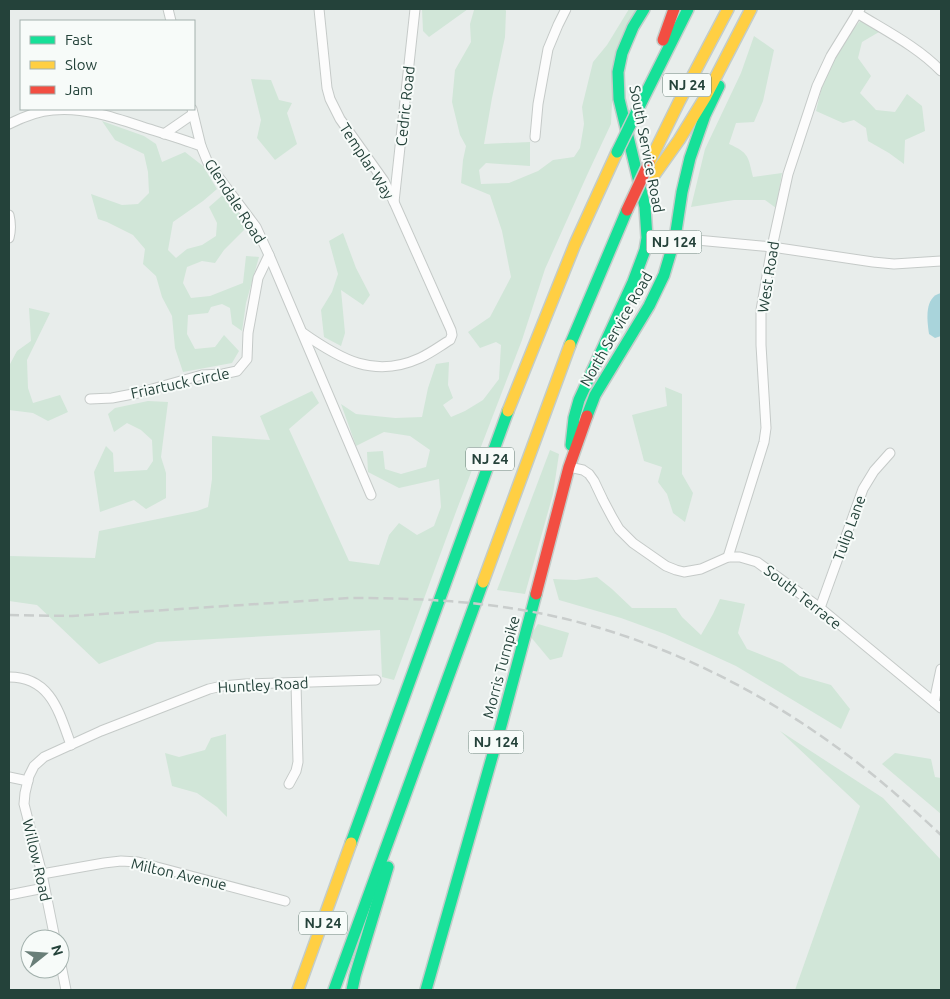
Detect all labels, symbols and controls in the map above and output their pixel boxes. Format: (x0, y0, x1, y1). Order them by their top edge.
legend (20, 20, 195, 110)
text: Fast (65, 31, 93, 48)
text: Slow (65, 56, 98, 73)
street label: Cedric Road (392, 65, 418, 147)
road number: NJ 24 (663, 74, 711, 96)
text: Jam (65, 81, 93, 98)
street label: South Service Road (626, 84, 668, 214)
street label: Templar Way (336, 120, 398, 202)
street label: Glendale Road (201, 156, 269, 246)
road number: NJ 124 (646, 230, 702, 253)
street label: West Road (754, 240, 782, 314)
street label: North Service Road (576, 269, 656, 389)
street label: Friartuck Circle (129, 364, 231, 402)
road number: NJ 24 (466, 448, 514, 470)
street label: Tulip Lane (829, 493, 869, 563)
street label: South Terrace (761, 562, 845, 632)
street label: Morris Turnpike (479, 614, 523, 720)
street label: Huntley Road (217, 674, 309, 696)
road number: NJ 124 (468, 730, 524, 754)
street label: Willow Road (19, 817, 55, 903)
street label: Milton Avenue (129, 855, 229, 893)
road number: NJ 24 (299, 911, 347, 934)
north arrow (20, 929, 70, 979)
text: N (48, 943, 67, 958)

